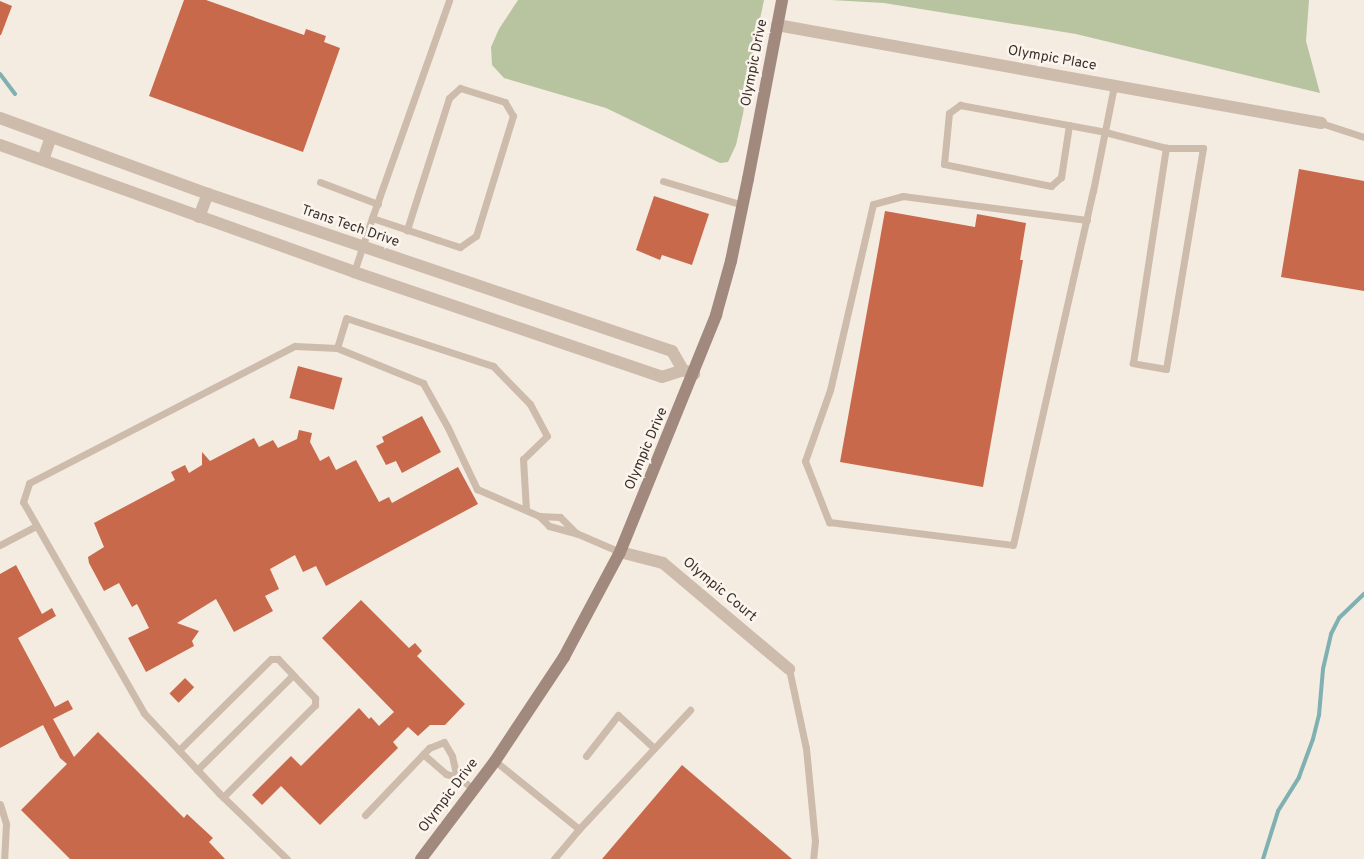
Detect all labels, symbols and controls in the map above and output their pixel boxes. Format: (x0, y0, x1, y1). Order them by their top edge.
street label: Olympic Drive (738, 18, 772, 108)
street label: Olympic Place (1006, 43, 1098, 75)
street label: Trans Tech Drive (298, 202, 402, 252)
street label: Olympic Drive (622, 405, 672, 493)
street label: Olympic Court (679, 554, 759, 626)
street label: Olympic Drive (416, 756, 482, 836)

